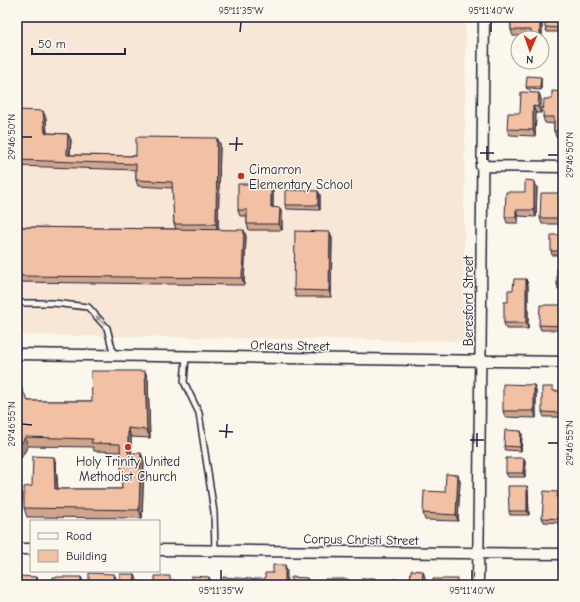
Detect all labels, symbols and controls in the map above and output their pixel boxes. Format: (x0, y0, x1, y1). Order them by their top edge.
text: 95°11'35"W (219, 5, 264, 17)
text: 95°11'40"W (468, 5, 514, 17)
scale bar (32, 30, 125, 56)
north arrow (510, 30, 550, 70)
text: 50 m (38, 37, 66, 51)
text: N (526, 53, 533, 66)
text: 29°46'50"N (6, 114, 18, 160)
text: 29°46'50"N (564, 132, 576, 178)
place label: Cimarron Elementary School (249, 162, 353, 192)
marker: Cimarron Elementary School (236, 171, 246, 181)
street label: Beresford Street (461, 255, 476, 346)
one-way arrow (95, 315, 105, 325)
street label: Orleans Street (250, 337, 331, 354)
text: 29°46'55"N (6, 401, 18, 447)
text: 29°46'55"N (564, 420, 576, 466)
marker: Holy Trinity United Methodist Church (123, 442, 133, 452)
place label: Holy Trinity United Methodist Church (76, 454, 180, 484)
legend (30, 520, 160, 572)
text: Road (66, 529, 92, 543)
street label: Corpus Christi Street (303, 531, 420, 548)
text: Building (66, 549, 107, 563)
text: 95°11'35"W (199, 585, 244, 597)
text: 95°11'40"W (449, 585, 495, 597)

